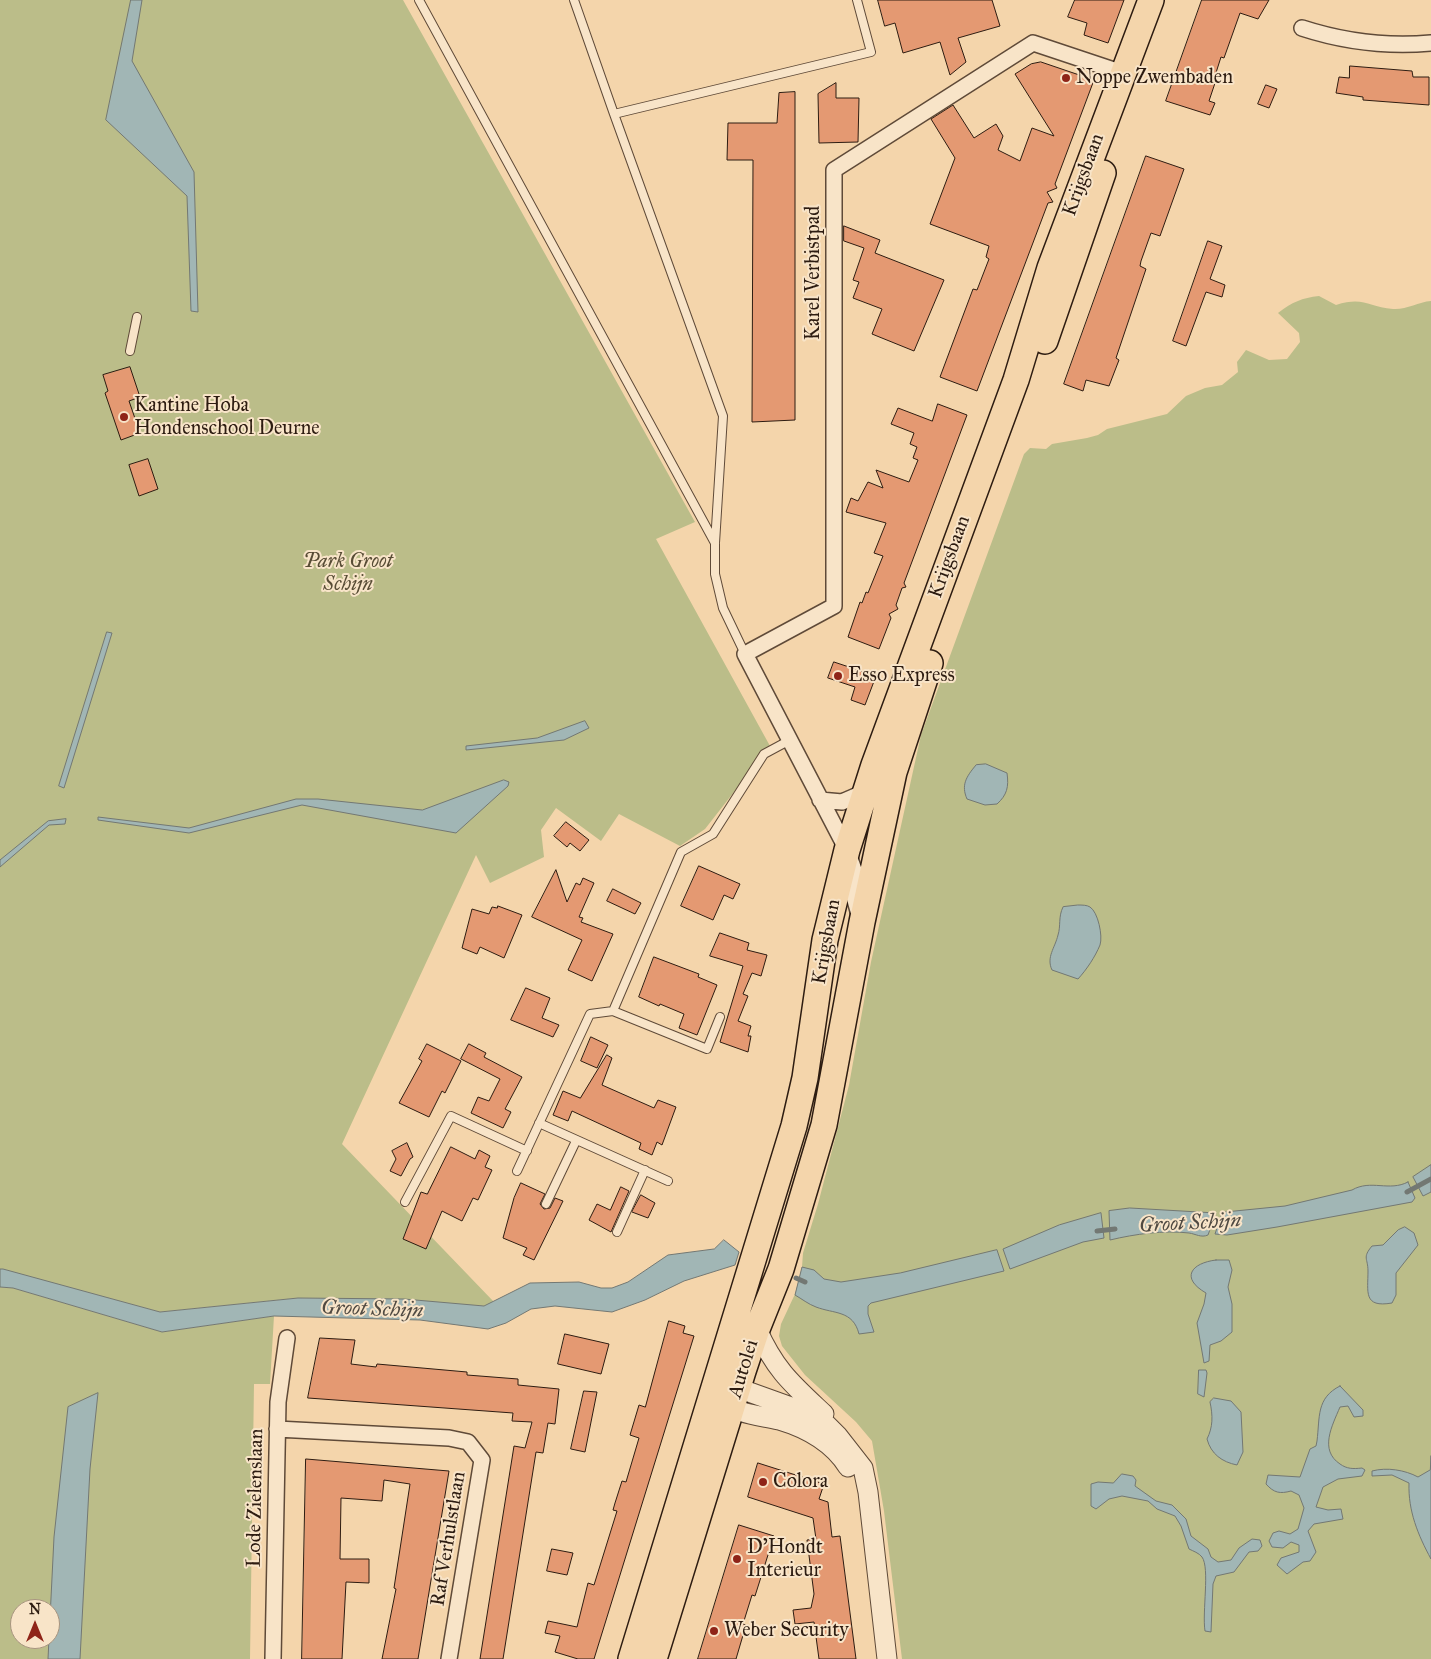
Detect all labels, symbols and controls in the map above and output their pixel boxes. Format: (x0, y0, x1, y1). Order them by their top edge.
place label: Noppe Zwembaden (1076, 66, 1233, 90)
marker: Noppe Zwembaden (1060, 72, 1072, 84)
street label: Krijgsbaan (1058, 130, 1110, 220)
street label: Karel Verbistpad (802, 206, 826, 340)
place label: Kantine Hoba Hondenschool Deurne (134, 394, 320, 441)
marker: Kantine Hoba Hondenschool Deurne (118, 411, 130, 423)
street label: Krijgsbaan (924, 512, 976, 602)
park label: Park Groot Schijn (303, 550, 393, 597)
place label: Esso Express (848, 664, 955, 688)
marker: Esso Express (832, 670, 844, 682)
street label: Krijgsbaan (808, 898, 846, 986)
water label: Groot Schijn (1138, 1209, 1242, 1239)
water label: Groot Schijn (320, 1296, 424, 1324)
street label: Autolei (724, 1337, 764, 1401)
street label: Lode Zielenslaan (243, 1428, 269, 1568)
street label: Raf Verhulstlaan (426, 1470, 472, 1608)
place label: Colora (773, 1470, 828, 1494)
marker: Colora (757, 1476, 769, 1488)
place label: D'Hondt Interieur (747, 1536, 823, 1583)
marker: D'Hondt Interieur (731, 1553, 743, 1565)
north arrow (10, 1599, 60, 1649)
text: N (29, 1601, 41, 1618)
place label: Weber Security (724, 1619, 849, 1643)
marker: Weber Security (708, 1625, 720, 1637)

